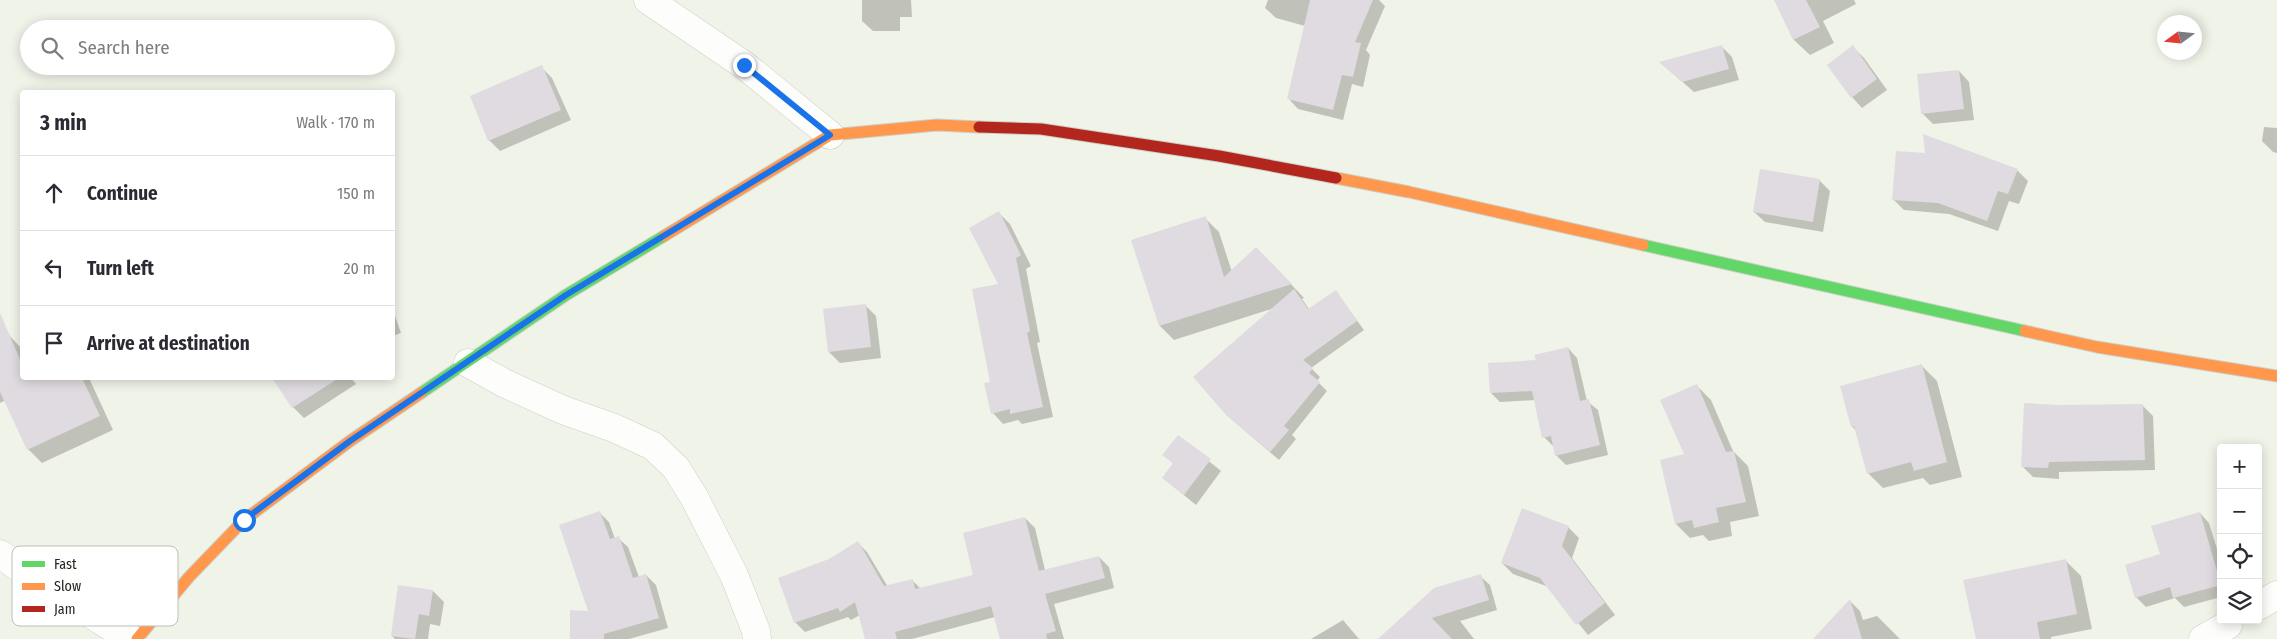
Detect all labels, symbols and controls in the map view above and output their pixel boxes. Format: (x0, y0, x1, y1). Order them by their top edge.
north arrow (2157, 15, 2202, 60)
search box (20, 20, 395, 75)
icon: search (38, 34, 66, 62)
text: Search here (78, 36, 170, 59)
route end (733, 54, 756, 77)
text: 3 min (40, 110, 87, 136)
text: Walk · 170 m (296, 113, 375, 132)
icon: ahead (40, 179, 68, 207)
text: Continue (87, 182, 158, 205)
text: 150 m (337, 184, 375, 203)
icon: left (40, 254, 68, 282)
text: Turn left (87, 257, 154, 280)
text: 20 m (344, 259, 375, 278)
icon: arrive (40, 329, 68, 357)
text: Arrive at destination (87, 332, 250, 355)
map controls (2217, 444, 2262, 624)
button: + (2217, 444, 2262, 489)
button: − (2217, 489, 2262, 534)
route start (233, 509, 256, 532)
button: locate (2217, 534, 2262, 579)
legend (12, 546, 178, 626)
text: Fast (54, 556, 77, 573)
text: Slow (54, 578, 81, 595)
button: layers (2217, 579, 2262, 624)
text: Jam (54, 601, 75, 618)

